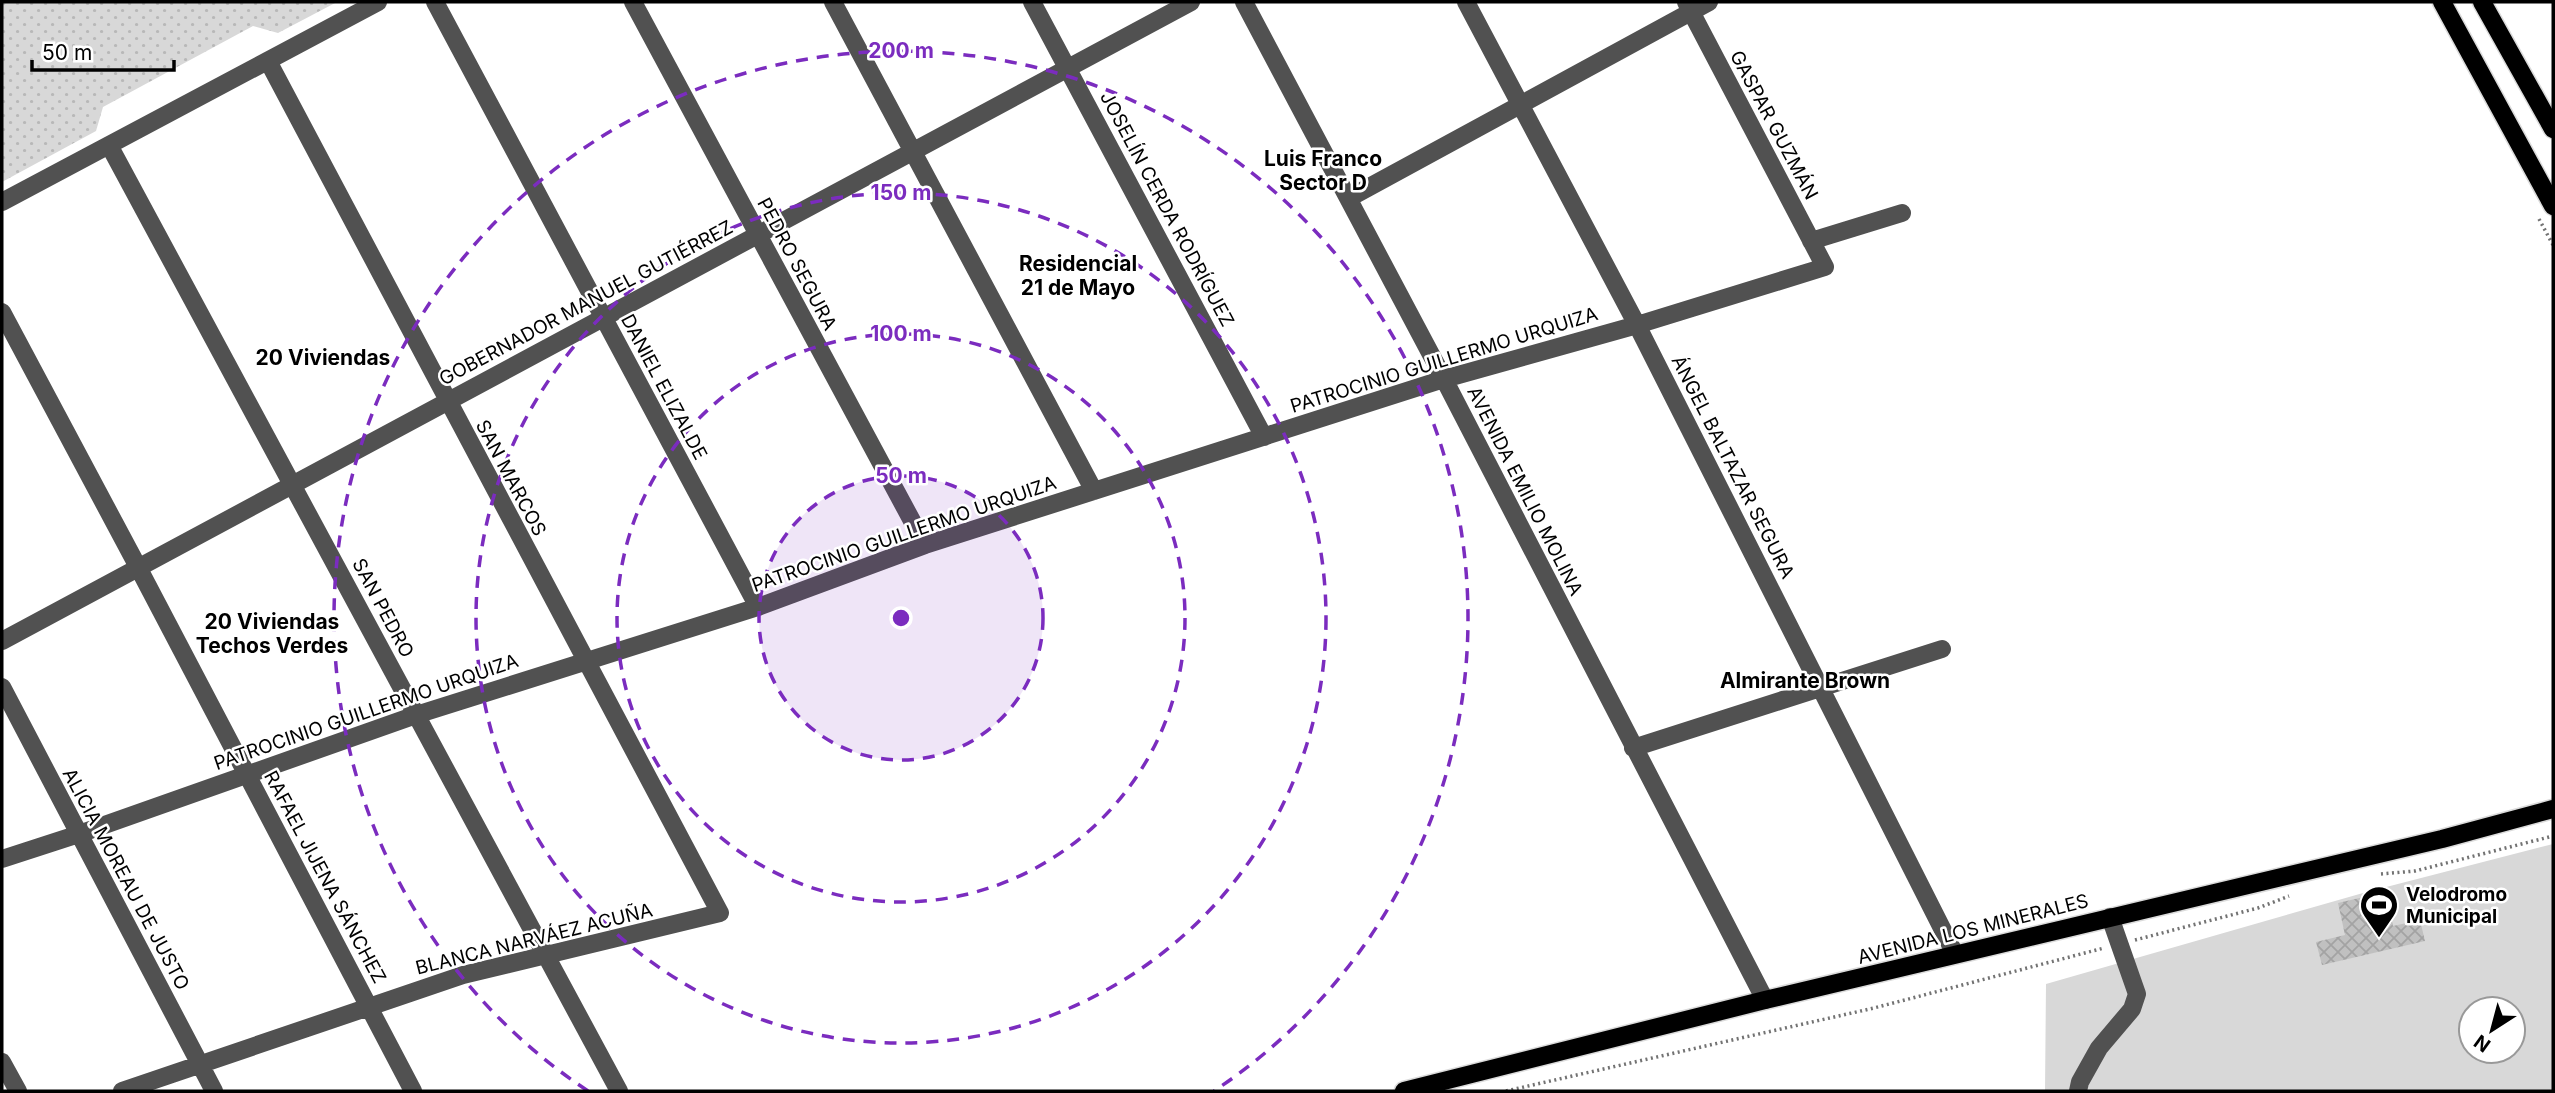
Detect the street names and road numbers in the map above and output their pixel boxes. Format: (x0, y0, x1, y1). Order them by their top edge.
street label: GASPAR GUZMÁN (1725, 46, 1824, 203)
street label: JOSELÍN CERDA RODRÍGUEZ (1095, 87, 1240, 331)
street label: PEDRO SEGURA (752, 194, 842, 334)
street label: GOBERNADOR MANUEL GUTIÉRREZ (435, 215, 737, 390)
street label: PATROCINIO GUILLERMO URQUIZA (1287, 302, 1601, 418)
street label: DANIEL ELIZALDE (616, 310, 712, 464)
street label: ÁNGEL BALTAZAR SEGURA (1667, 351, 1800, 582)
street label: AVENIDA EMILIO MOLINA (1462, 383, 1588, 599)
street label: SAN MARCOS (471, 416, 551, 540)
street label: PATROCINIO GUILLERMO URQUIZA (749, 471, 1059, 597)
street label: SAN PEDRO (347, 554, 419, 662)
street label: PATROCINIO GUILLERMO URQUIZA (211, 649, 521, 775)
street label: ALICIA MOREAU DE JUSTO (58, 764, 194, 994)
street label: RAFAEL JIJENA SÁNCHEZ (259, 766, 392, 987)
street label: AVENIDA LOS MINERALES (1855, 889, 2091, 969)
street label: BLANCA NARVÁEZ ACUÑA (413, 897, 655, 980)

